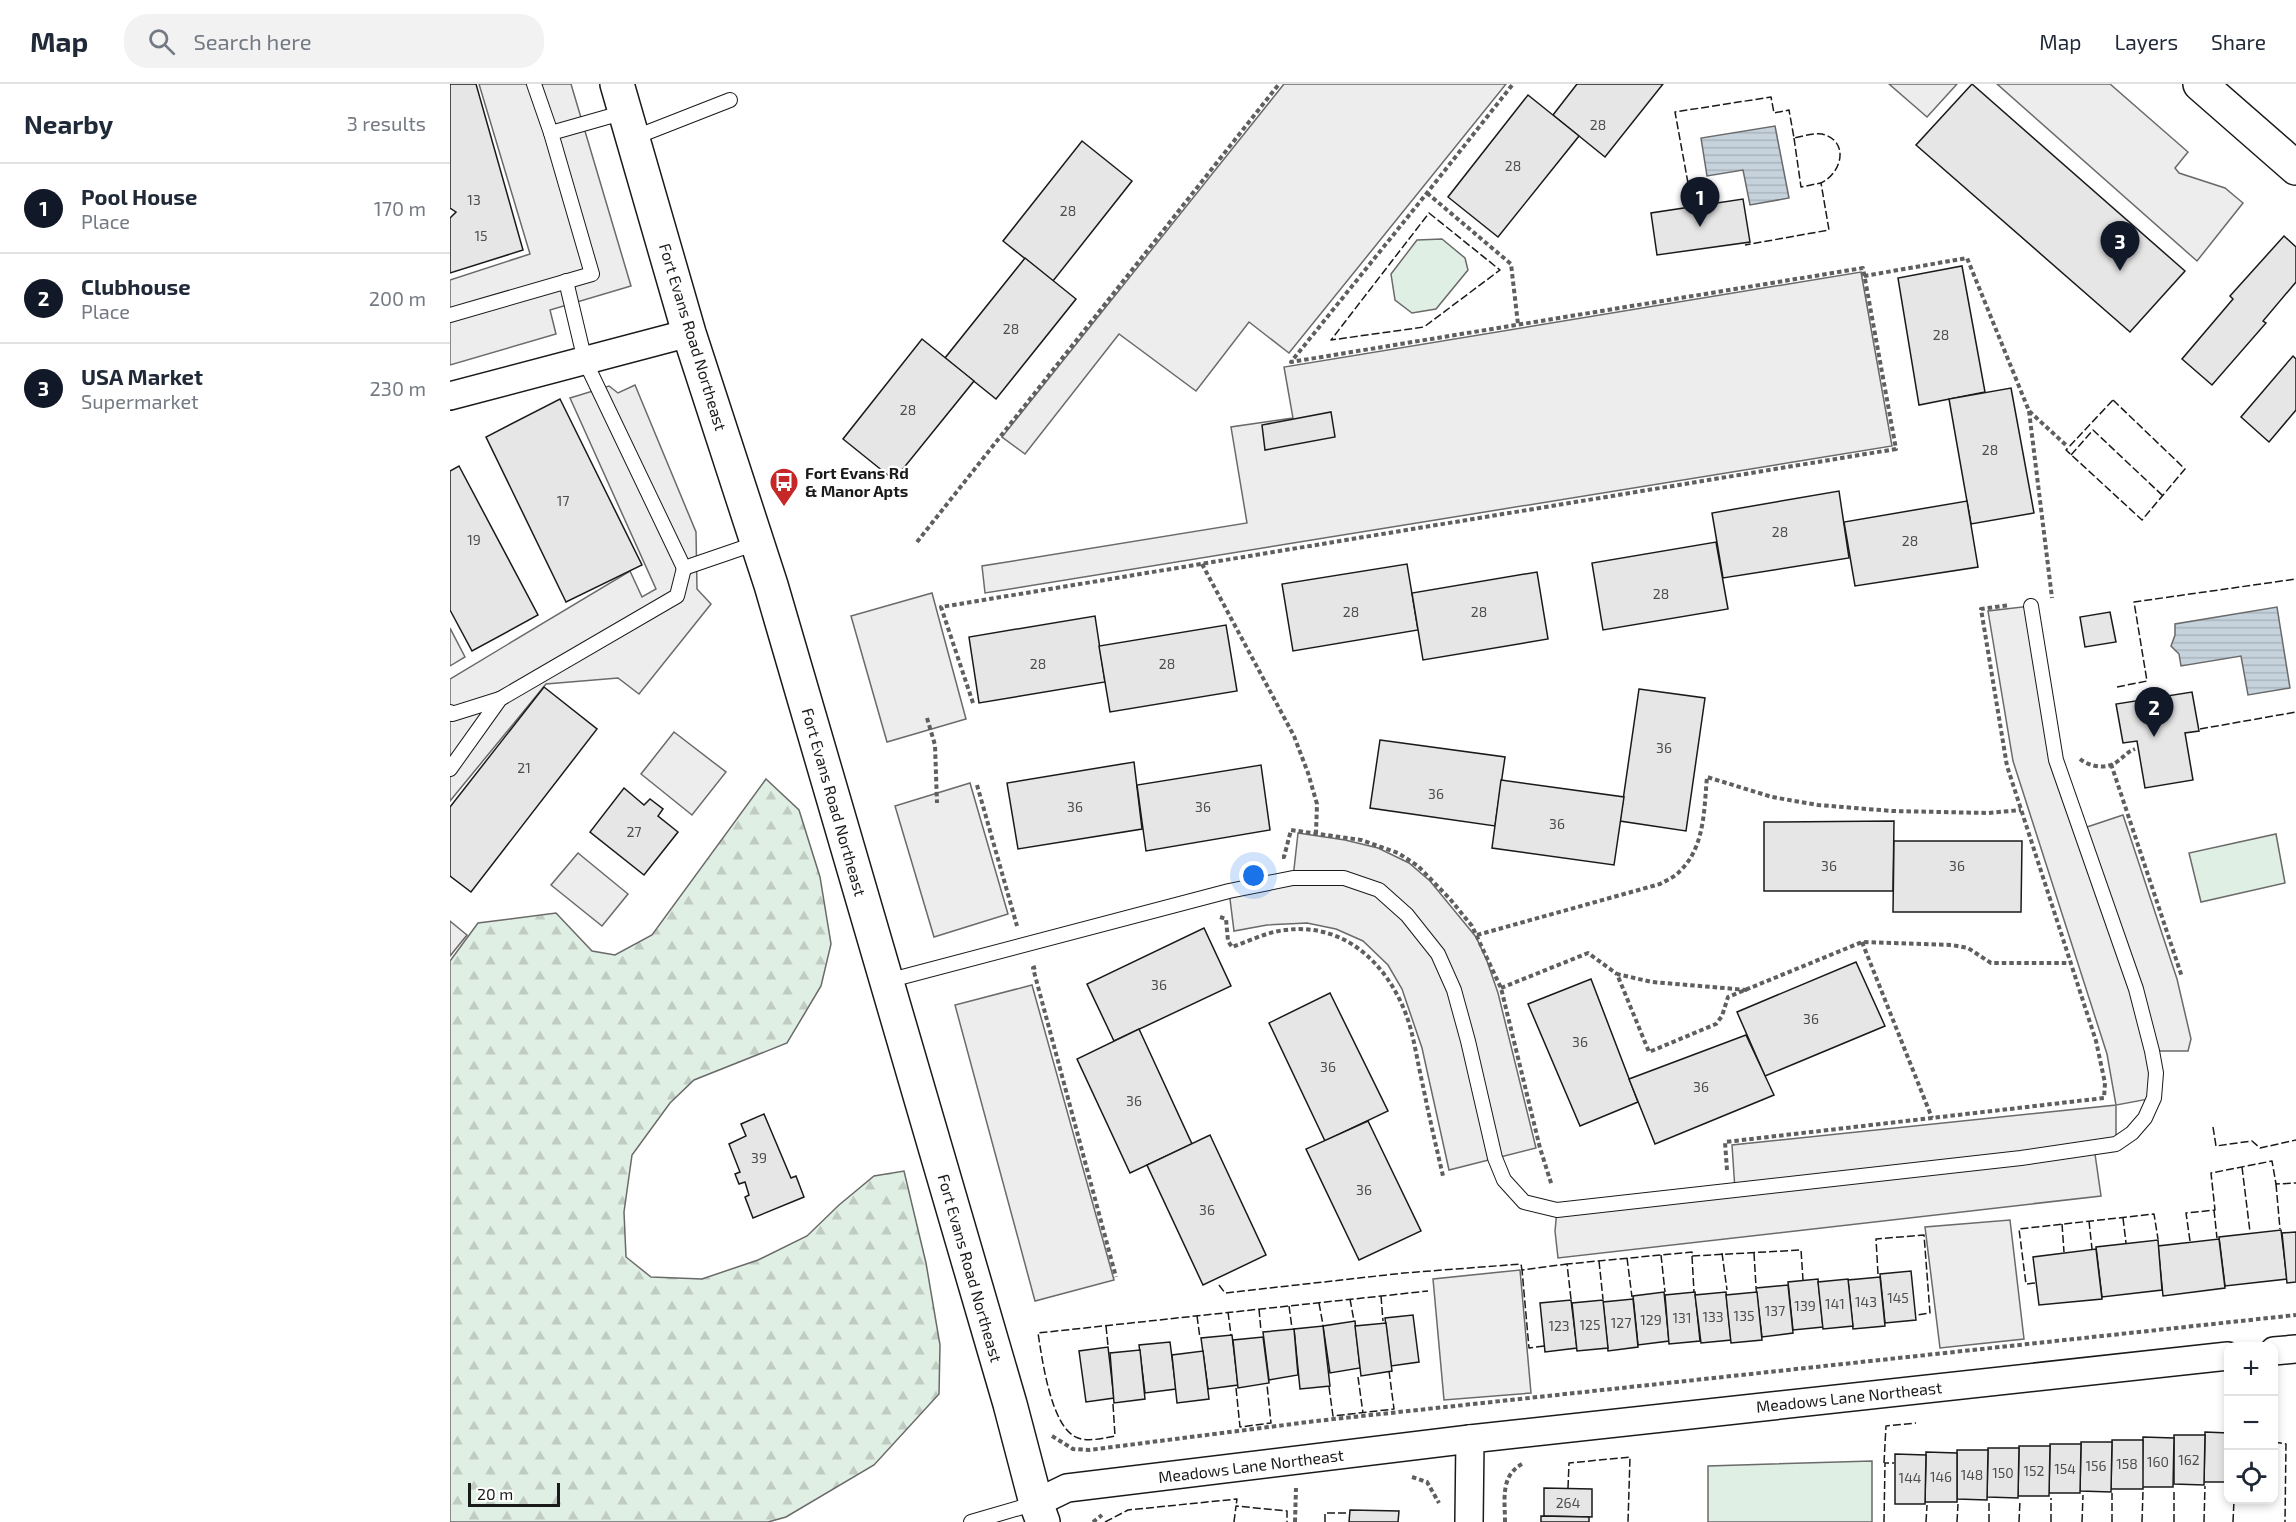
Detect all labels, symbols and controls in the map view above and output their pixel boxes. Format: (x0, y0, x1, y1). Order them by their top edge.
search box (124, 14, 544, 68)
text: Map (30, 24, 88, 58)
icon: search (145, 25, 178, 58)
text: Search here (193, 28, 312, 54)
text: Map (2039, 29, 2081, 54)
text: Layers (2114, 29, 2178, 54)
text: Share (2211, 29, 2266, 54)
text: Nearby (24, 108, 113, 139)
text: 3 results (347, 111, 426, 135)
house number: 28 (1590, 116, 1606, 133)
house number: 28 (1505, 157, 1521, 174)
pin: 1 (1680, 178, 1720, 227)
text: Pool House (81, 183, 197, 209)
house number: 13 (467, 191, 481, 208)
text: 1 (39, 196, 48, 220)
text: 170 m (374, 196, 426, 220)
house number: 28 (1060, 202, 1076, 219)
text: Place (81, 209, 130, 233)
pin: 3 (2100, 222, 2140, 271)
house number: 15 (474, 227, 488, 244)
street label: Fort Evans Road Northeast (656, 241, 731, 433)
text: Clubhouse (81, 273, 191, 299)
text: 2 (38, 286, 49, 310)
text: 200 m (369, 286, 426, 310)
text: Place (81, 299, 130, 323)
house number: 28 (1003, 320, 1019, 337)
house number: 28 (1933, 326, 1949, 343)
text: USA Market (81, 363, 203, 389)
text: 3 (38, 376, 49, 400)
text: 230 m (370, 376, 426, 400)
text: Supermarket (81, 389, 199, 413)
house number: 28 (900, 401, 916, 418)
house number: 28 (1982, 441, 1998, 458)
place label: Fort Evans Rd & Manor Apts (805, 463, 909, 500)
bus stop icon: Fort Evans Rd & Manor Apts (768, 466, 800, 508)
house number: 17 (557, 492, 569, 509)
house number: 28 (1772, 523, 1788, 540)
house number: 19 (467, 531, 481, 548)
house number: 28 (1902, 532, 1918, 549)
house number: 28 (1653, 585, 1669, 602)
house number: 28 (1343, 603, 1359, 620)
house number: 28 (1471, 603, 1487, 620)
house number: 28 (1030, 655, 1046, 672)
house number: 28 (1159, 655, 1175, 672)
pin: 2 (2134, 688, 2174, 737)
street label: Fort Evans Road Northeast (798, 706, 870, 898)
house number: 36 (1656, 739, 1672, 756)
house number: 21 (517, 759, 531, 776)
house number: 36 (1428, 785, 1444, 802)
house number: 36 (1067, 798, 1083, 815)
house number: 36 (1195, 798, 1211, 815)
house number: 36 (1549, 815, 1565, 832)
house number: 27 (626, 823, 642, 840)
house number: 36 (1821, 857, 1837, 874)
house number: 36 (1949, 857, 1965, 874)
your location (1239, 861, 1268, 890)
house number: 36 (1151, 976, 1167, 993)
house number: 36 (1803, 1010, 1819, 1027)
house number: 36 (1572, 1033, 1588, 1050)
house number: 36 (1320, 1058, 1336, 1075)
house number: 36 (1693, 1078, 1709, 1095)
house number: 36 (1126, 1092, 1142, 1109)
house number: 39 (751, 1149, 767, 1166)
street label: Fort Evans Road Northeast (934, 1172, 1006, 1364)
house number: 36 (1356, 1181, 1372, 1198)
house number: 36 (1199, 1201, 1215, 1218)
house number: 145 (1887, 1289, 1909, 1306)
house number: 143 (1855, 1293, 1877, 1310)
house number: 141 (1825, 1295, 1845, 1312)
house number: 139 (1794, 1297, 1816, 1314)
house number: 137 (1765, 1302, 1785, 1319)
house number: 135 (1734, 1307, 1754, 1324)
house number: 133 (1702, 1308, 1724, 1325)
house number: 131 (1673, 1309, 1691, 1326)
house number: 129 (1640, 1311, 1662, 1328)
house number: 127 (1611, 1314, 1631, 1331)
house number: 125 (1580, 1316, 1600, 1333)
house number: 123 (1548, 1317, 1570, 1334)
map controls (2224, 1342, 2278, 1504)
button: + (2224, 1342, 2278, 1396)
street label: Meadows Lane Northeast (1755, 1377, 1943, 1416)
button: − (2224, 1396, 2278, 1450)
street label: Meadows Lane Northeast (1157, 1445, 1345, 1486)
button: locate (2224, 1450, 2278, 1504)
house number: 162 (2178, 1451, 2200, 1468)
house number: 160 (2147, 1453, 2169, 1470)
house number: 158 (2116, 1455, 2138, 1472)
house number: 156 (2085, 1457, 2107, 1474)
house number: 154 (2054, 1460, 2076, 1477)
house number: 152 (2024, 1462, 2045, 1479)
house number: 150 (1992, 1464, 2014, 1481)
house number: 148 (1961, 1466, 1983, 1483)
house number: 146 (1930, 1468, 1952, 1485)
house number: 144 (1899, 1469, 1921, 1486)
scale bar (468, 1480, 560, 1508)
text: 20 m (477, 1484, 513, 1503)
house number: 264 (1556, 1494, 1580, 1511)

